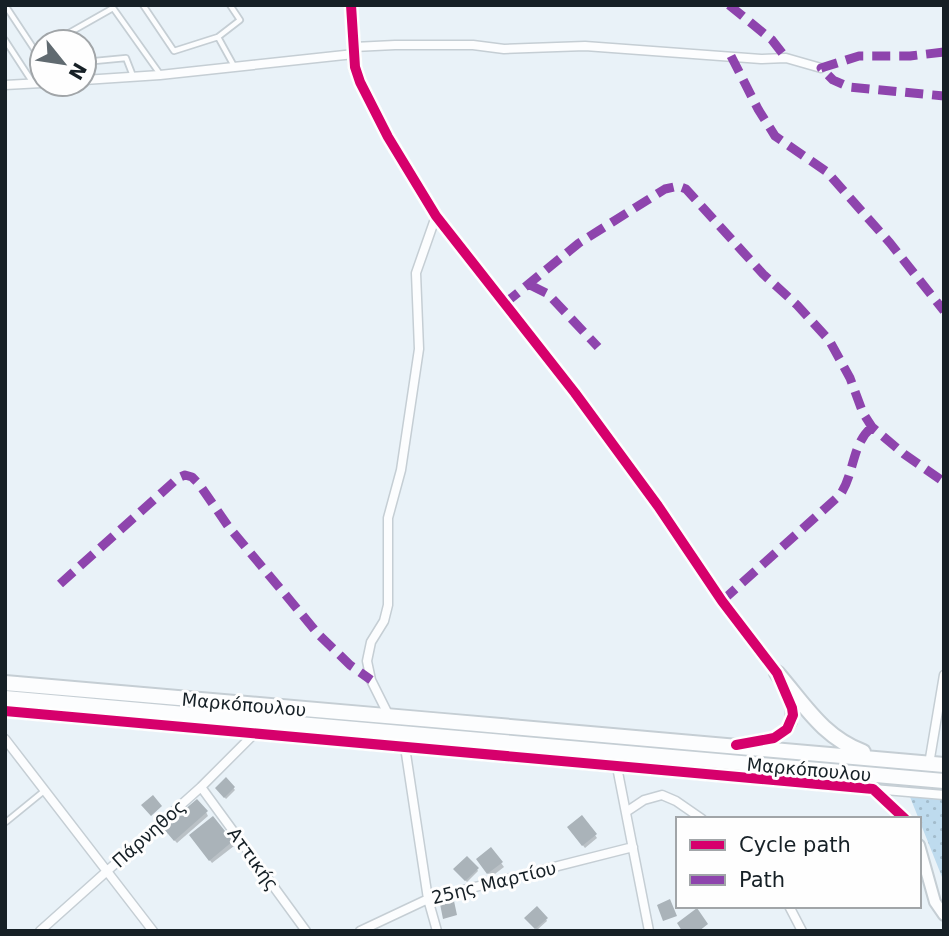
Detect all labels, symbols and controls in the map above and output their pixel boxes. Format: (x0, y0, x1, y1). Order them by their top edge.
north arrow (28, 28, 98, 98)
text: N (64, 59, 91, 84)
street label: Μαρκόπουλου (181, 689, 307, 720)
street label: Μαρκόπουλου (746, 754, 872, 785)
street label: Πάρνηθος (108, 795, 189, 872)
legend (676, 817, 921, 908)
street label: Αττικής (224, 823, 283, 894)
text: Cycle path (739, 833, 851, 857)
street label: 25ης Μαρτίου (429, 857, 558, 908)
text: Path (739, 868, 785, 892)

